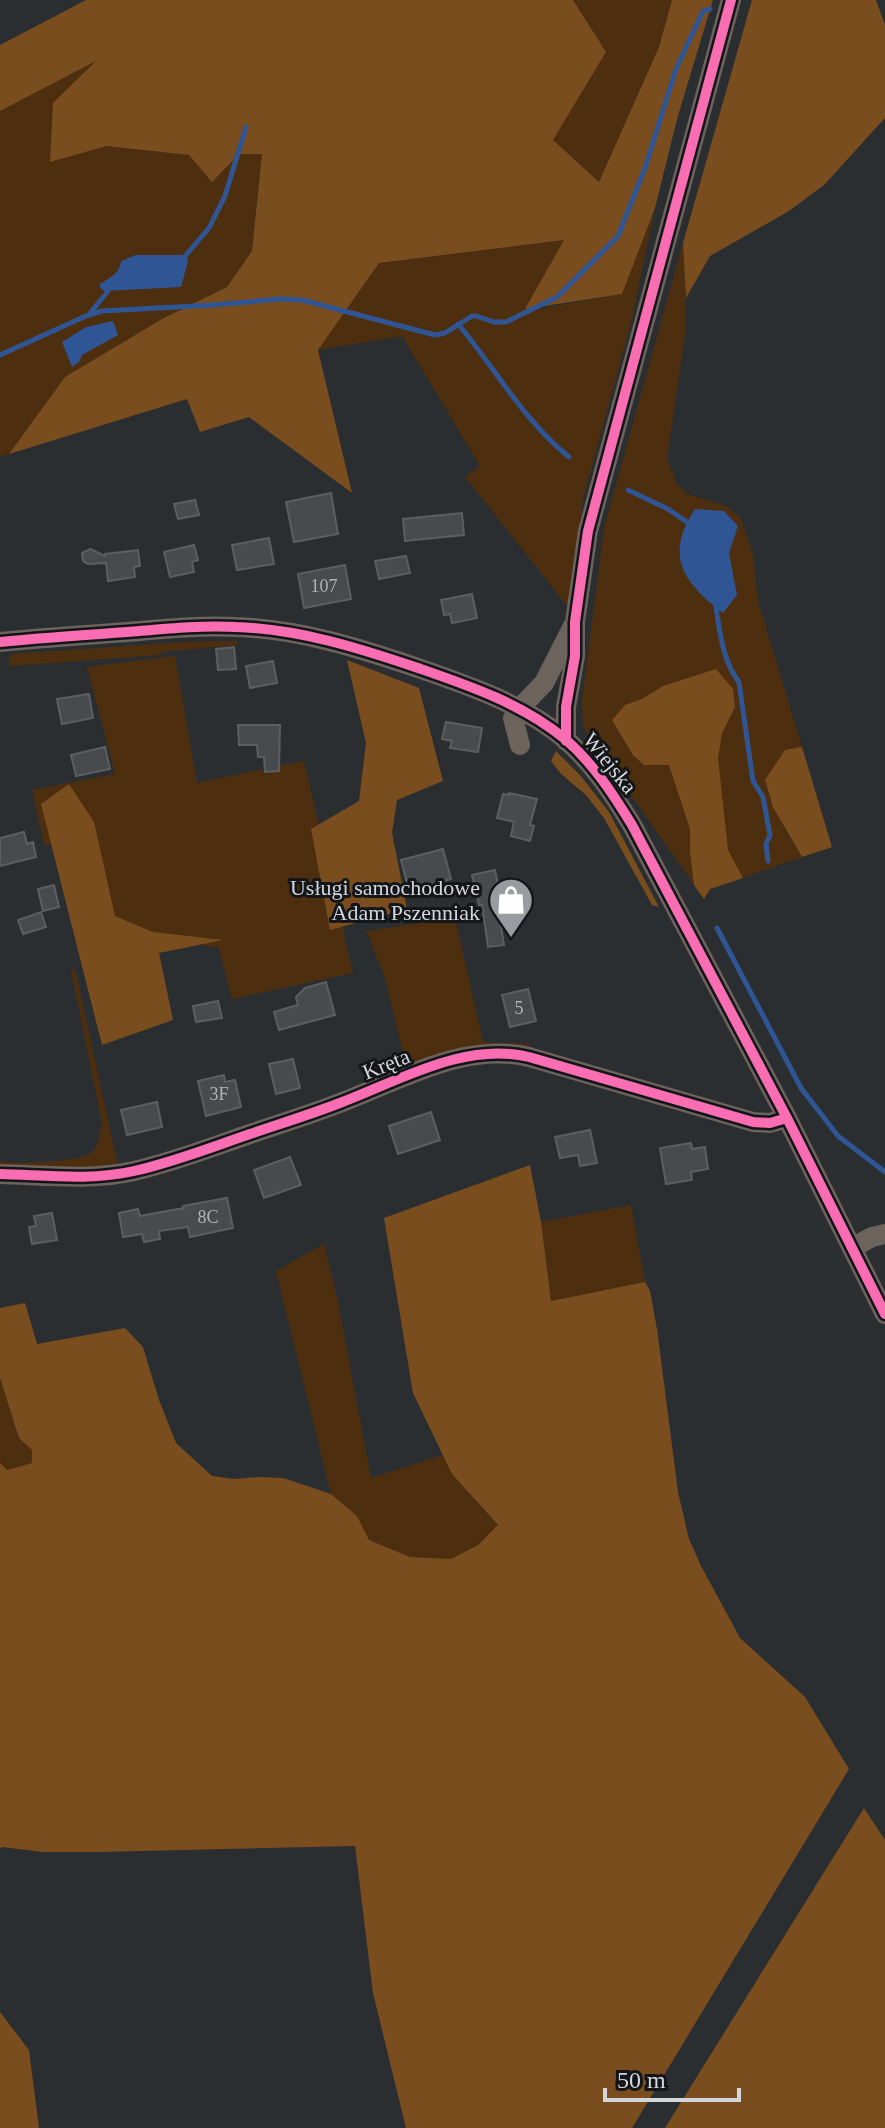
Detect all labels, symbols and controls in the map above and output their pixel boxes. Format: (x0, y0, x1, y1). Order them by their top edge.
house number: 107 (311, 576, 338, 596)
street label: Wiejska (578, 727, 642, 799)
place label: Usługi samochodowe Adam Pszenniak (290, 875, 480, 925)
shop icon: Usługi samochodowe Adam Pszenniak (487, 876, 535, 939)
house number: 5 (515, 998, 524, 1018)
street label: Kręta (359, 1043, 414, 1085)
house number: 3F (209, 1084, 229, 1104)
house number: 8C (197, 1207, 219, 1227)
scale bar (605, 2052, 739, 2102)
text: 50 m (617, 2067, 666, 2093)

